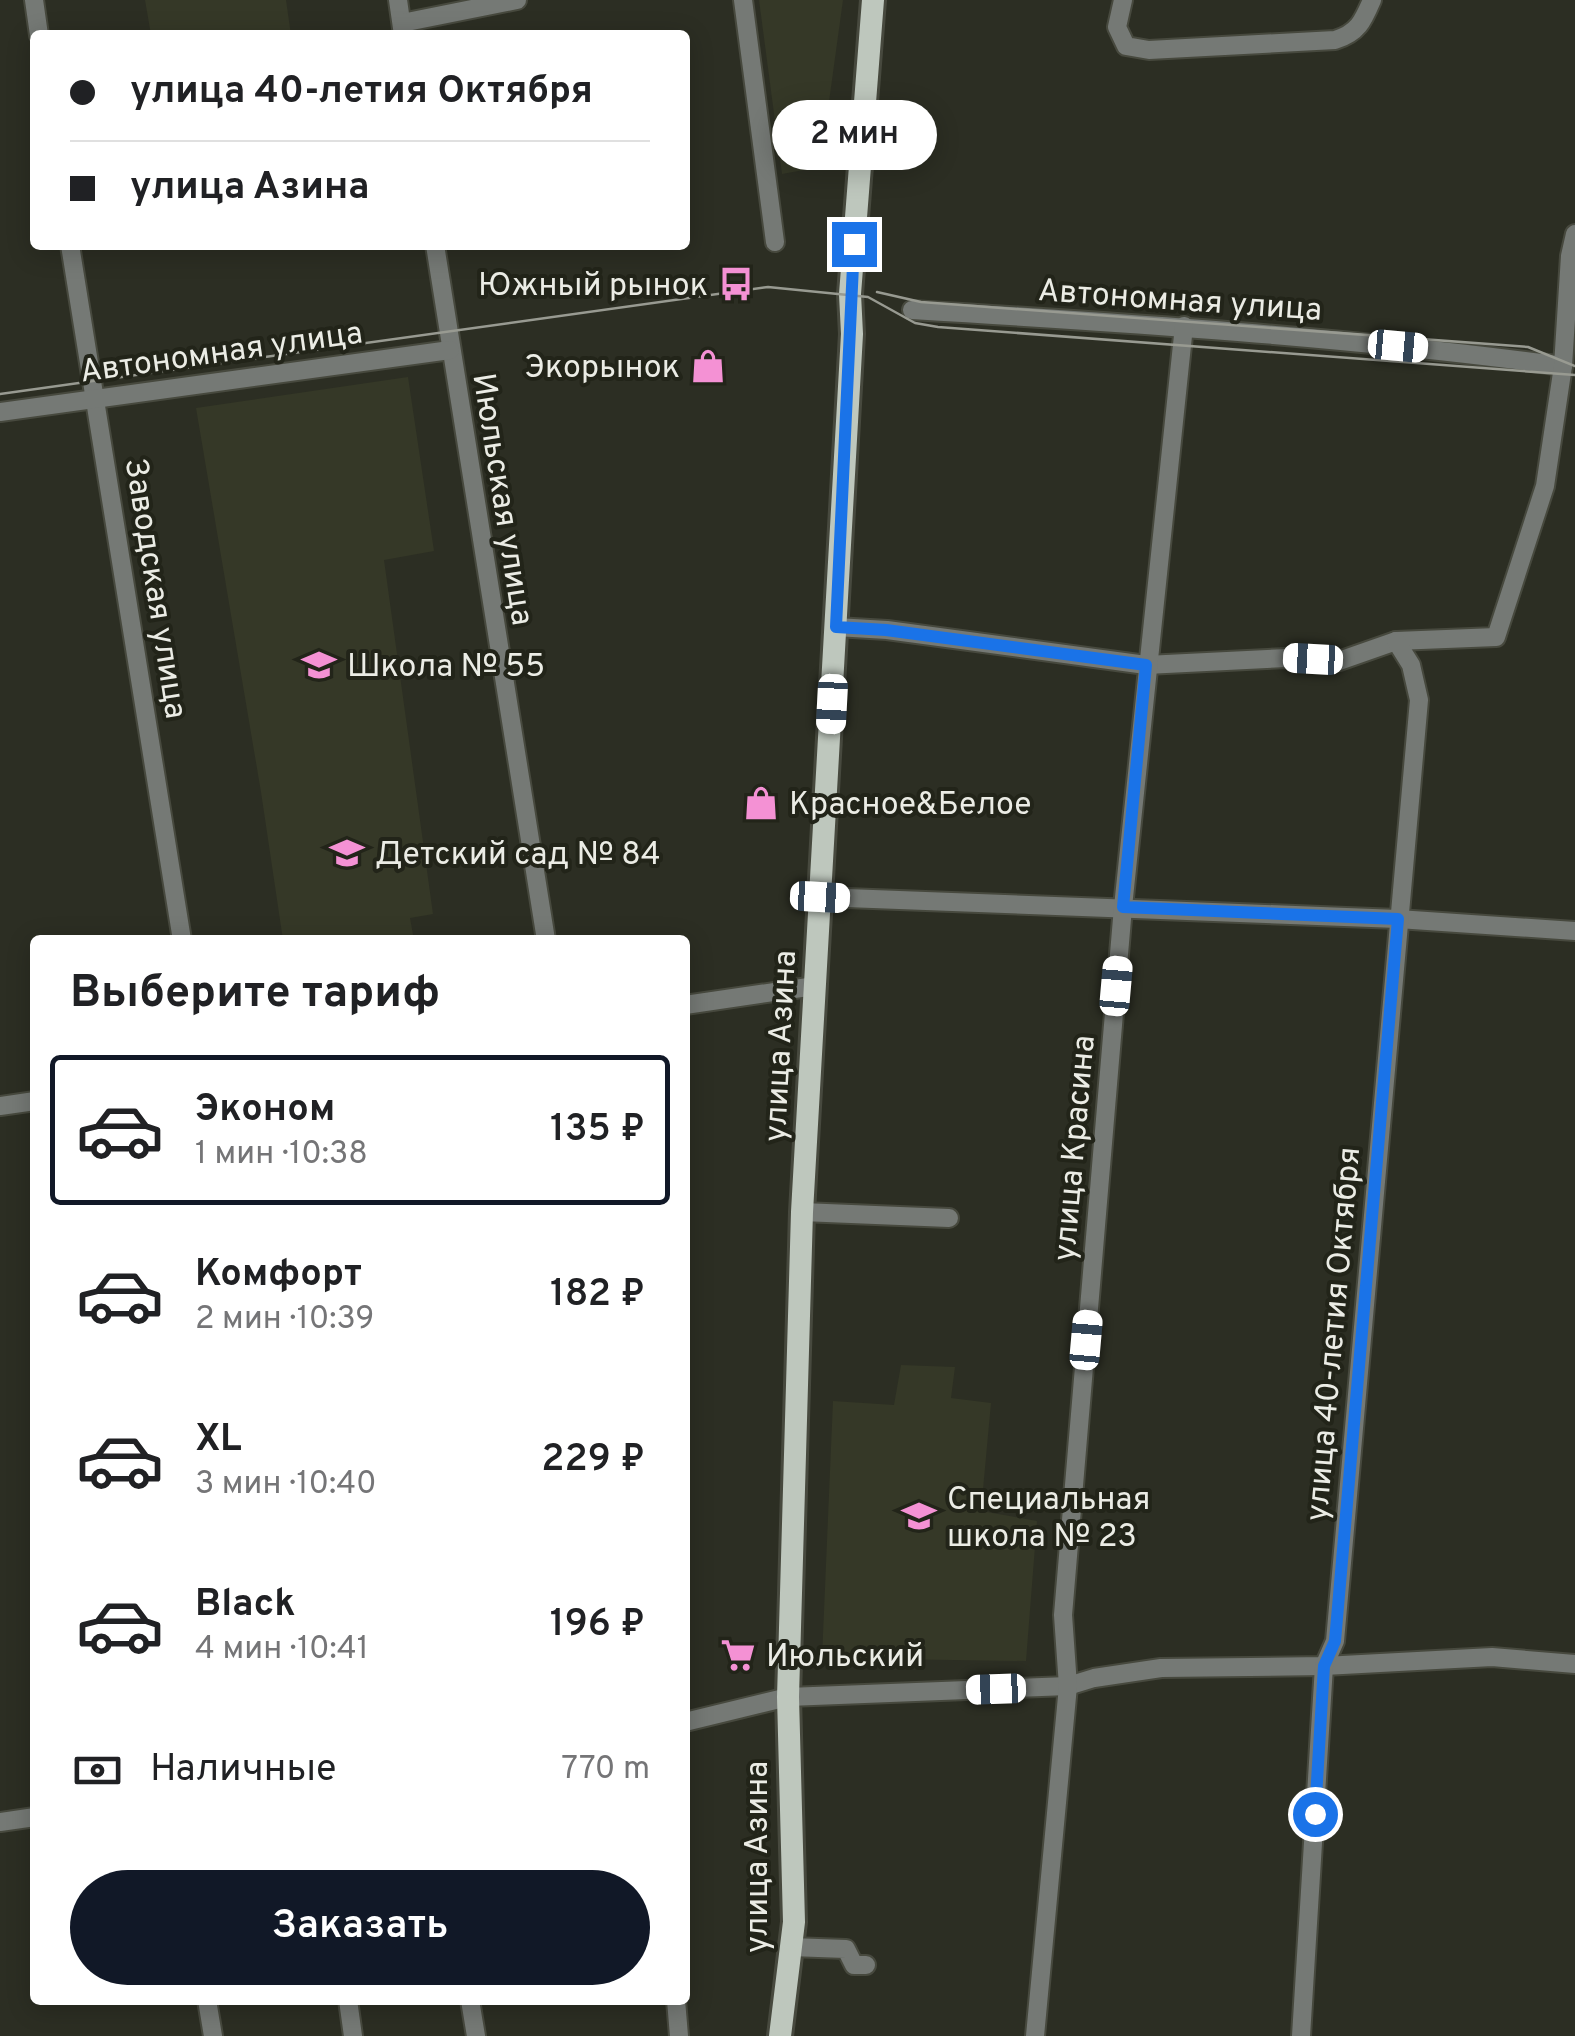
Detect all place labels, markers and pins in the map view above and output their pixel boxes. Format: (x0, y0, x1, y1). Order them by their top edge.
bus stop icon: Южный рынок (717, 265, 755, 303)
place label: Южный рынок (478, 267, 708, 307)
shop icon: Экорынок (689, 347, 727, 385)
place label: Экорынок (525, 349, 680, 389)
school or university icon: Школа № 55 (300, 646, 338, 684)
place label: Школа № 55 (347, 648, 545, 688)
shop icon: Красное&Белое (742, 784, 780, 822)
place label: Красное&Белое (789, 786, 1031, 826)
school or university icon: Детский сад № 84 (328, 834, 366, 872)
place label: Детский сад № 84 (375, 836, 661, 876)
place label: Специальная школа № 23 (947, 1481, 1150, 1558)
school or university icon: Специальная школа № 23 (900, 1497, 938, 1535)
supermarket icon: Июльский (719, 1636, 757, 1674)
place label: Июльский (766, 1638, 924, 1678)

